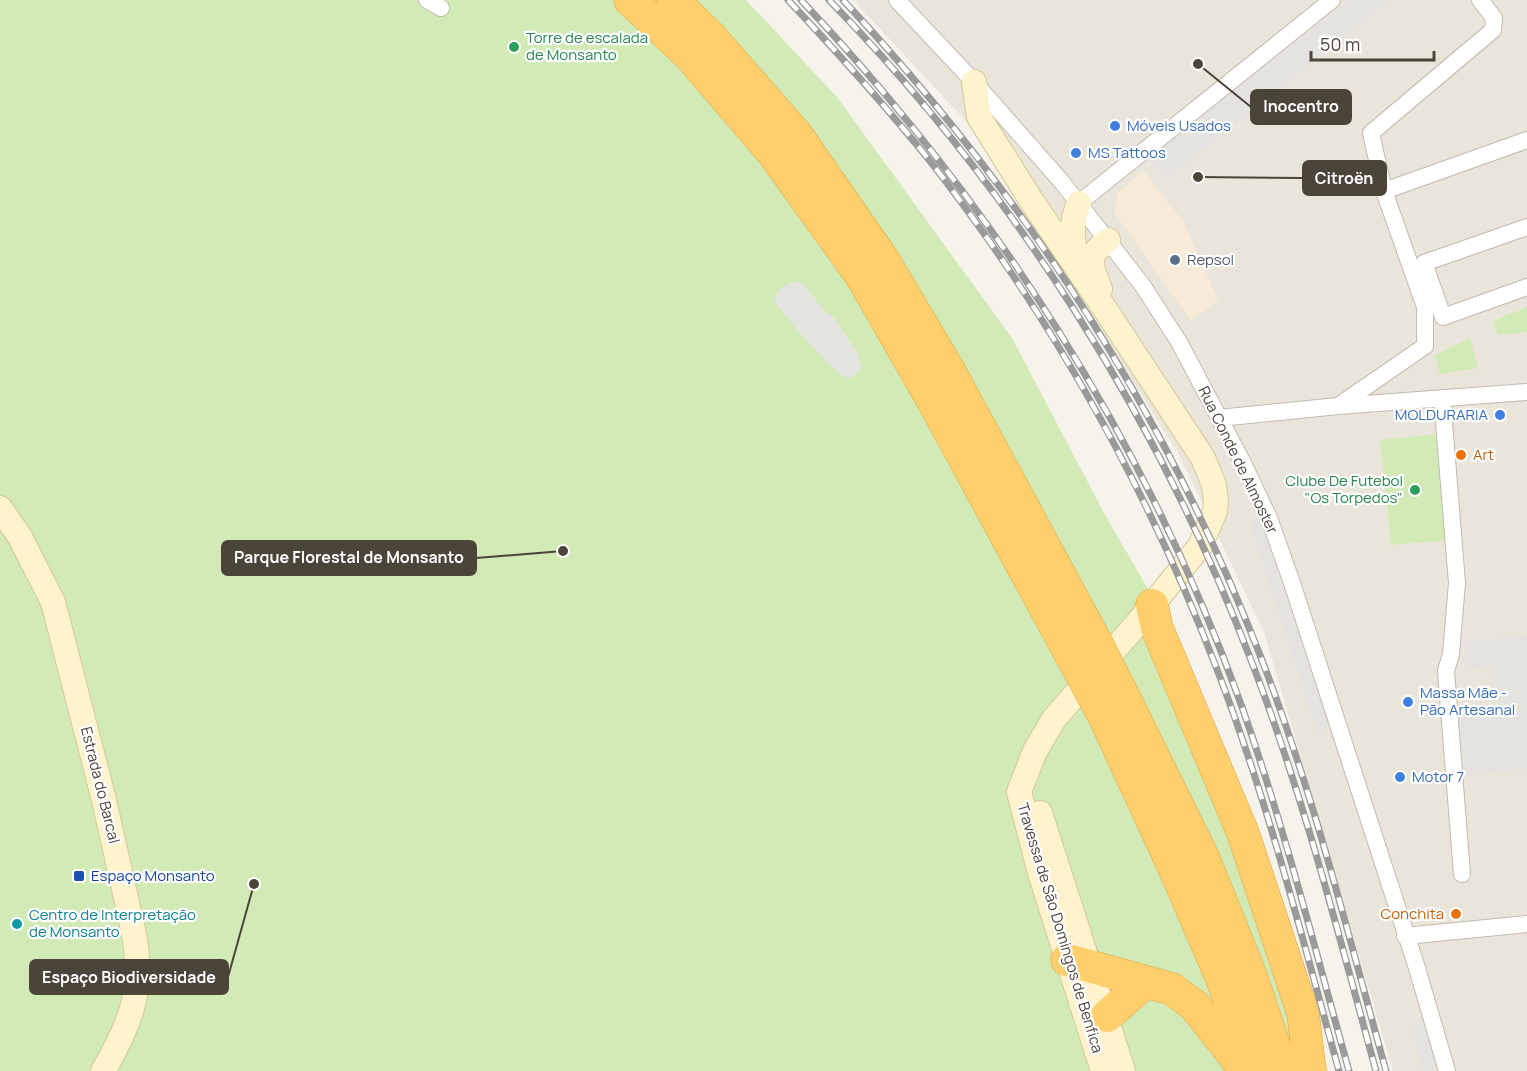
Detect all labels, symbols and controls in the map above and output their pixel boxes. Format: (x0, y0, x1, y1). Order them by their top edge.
scale bar (1311, 24, 1434, 62)
place label: Torre de escalada de Monsanto (526, 27, 648, 65)
text: 50 m (1320, 32, 1360, 56)
marker: Torre de escalada de Monsanto (507, 40, 521, 54)
callout: Inocentro (1251, 90, 1351, 124)
text: Inocentro (1263, 95, 1339, 117)
place label: Móveis Usados (1127, 115, 1231, 136)
marker: Móveis Usados (1108, 119, 1122, 133)
place label: MS Tattoos (1088, 142, 1166, 163)
marker: MS Tattoos (1069, 146, 1083, 160)
callout: Citroën (1303, 161, 1386, 195)
text: Citroën (1315, 167, 1373, 189)
place label: Repsol (1187, 249, 1234, 270)
marker: Repsol (1168, 253, 1182, 267)
street label: Rua Conde de Almoster (1194, 383, 1284, 538)
place label: MOLDURARIA (1395, 404, 1488, 425)
marker: MOLDURARIA (1493, 408, 1507, 422)
place label: Art (1473, 444, 1494, 465)
marker: Art (1454, 448, 1468, 462)
place label: Clube De Futebol "Os Torpedos" (1285, 470, 1403, 508)
marker: Clube De Futebol "Os Torpedos" (1408, 483, 1422, 497)
callout: Parque Florestal de Monsanto (222, 541, 476, 575)
text: Parque Florestal de Monsanto (234, 546, 464, 568)
place label: Massa Mãe - Pão Artesanal (1420, 682, 1515, 720)
marker: Massa Mãe - Pão Artesanal (1401, 695, 1415, 709)
street label: Estrada do Barcal (76, 724, 125, 846)
place label: Motor 7 (1412, 766, 1464, 787)
marker: Motor 7 (1393, 770, 1407, 784)
street label: Travessa de São Domingos de Benfica (1012, 800, 1109, 1055)
place label: Espaço Monsanto (91, 865, 215, 886)
marker: Espaço Monsanto (72, 869, 86, 883)
place label: Conchita (1380, 903, 1444, 924)
place label: Centro de Interpretação de Monsanto (29, 904, 196, 942)
marker: Conchita (1449, 907, 1463, 921)
marker: Centro de Interpretação de Monsanto (10, 917, 24, 931)
callout: Espaço Biodiversidade (30, 960, 228, 994)
text: Espaço Biodiversidade (42, 966, 216, 988)

